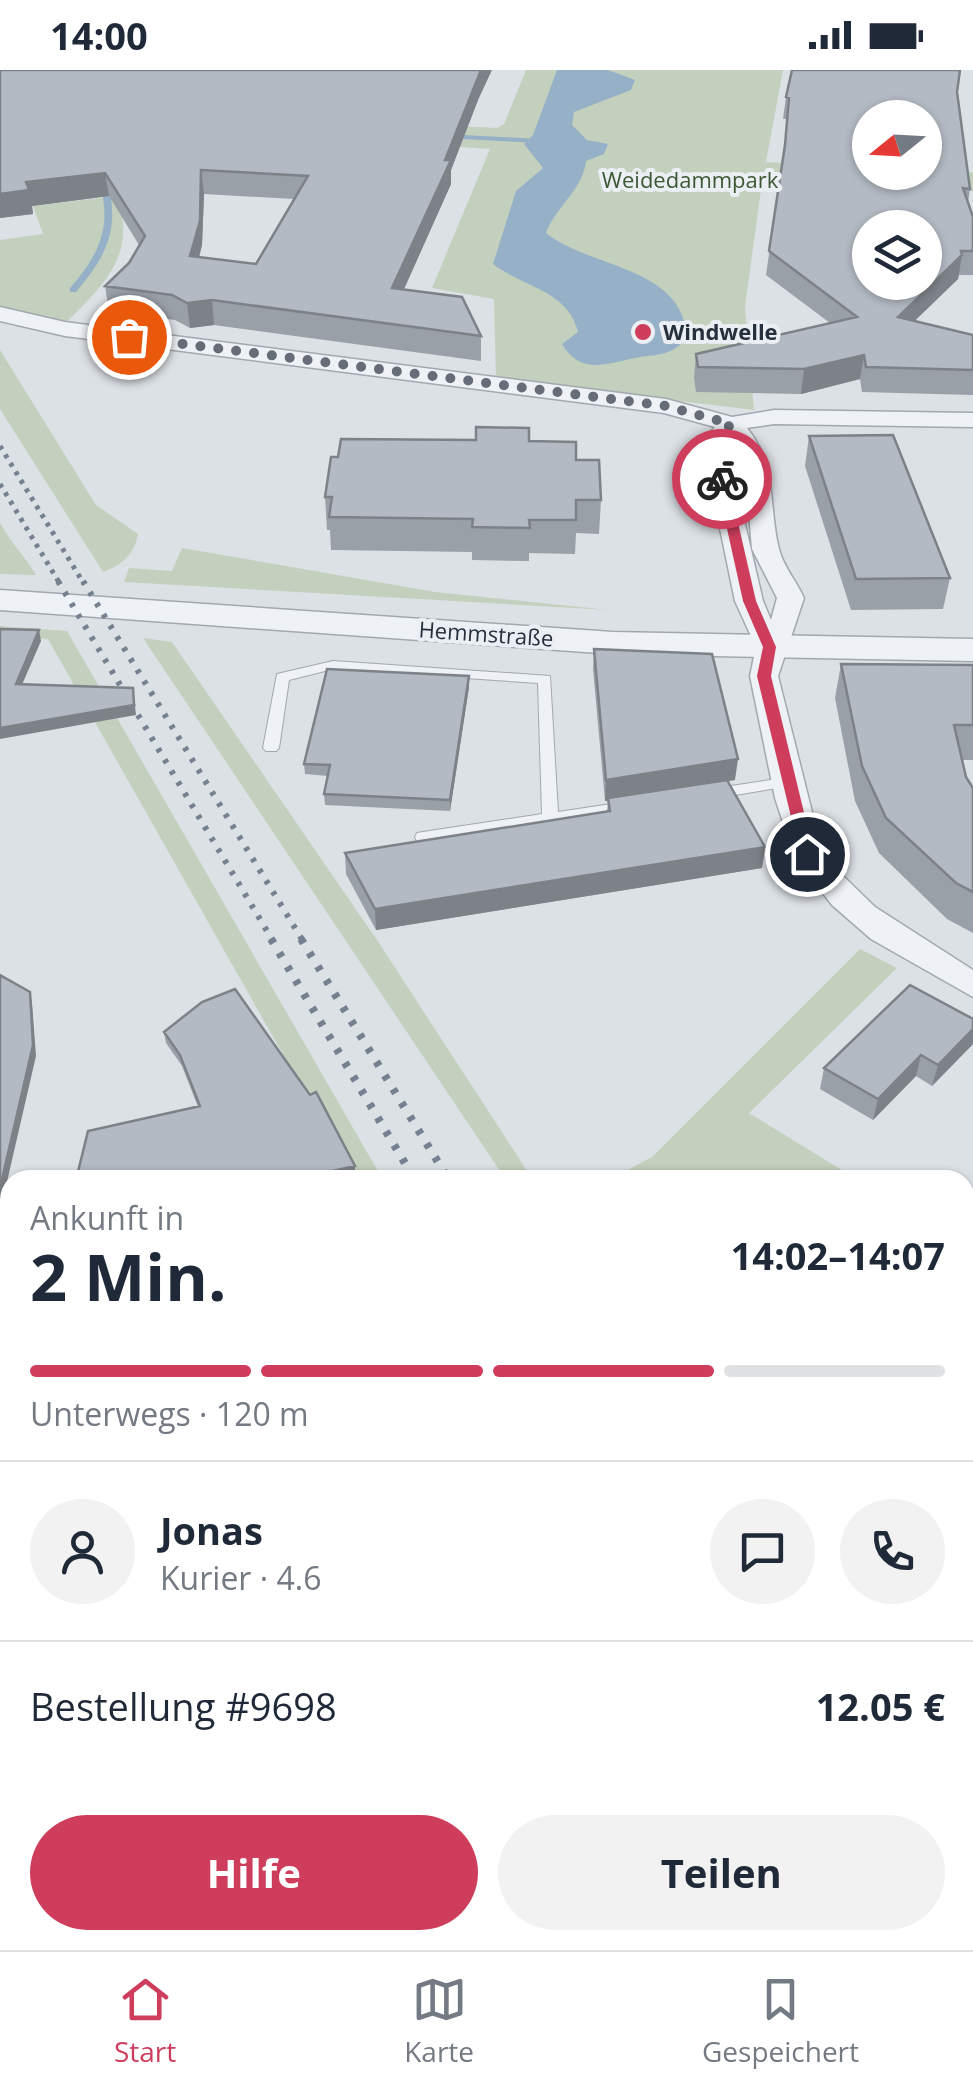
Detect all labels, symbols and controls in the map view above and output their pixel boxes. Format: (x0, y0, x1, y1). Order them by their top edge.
text: 14:00 (50, 9, 148, 61)
north arrow (852, 100, 942, 190)
map controls (852, 100, 942, 300)
park label: Weidedammpark (602, 164, 779, 194)
button: layers (852, 210, 942, 300)
pin (87, 295, 172, 380)
icon: bag (102, 310, 157, 365)
place label: Windwelle (663, 316, 778, 346)
marker: Windwelle (632, 321, 654, 343)
courier (672, 429, 772, 529)
icon: bike (695, 452, 750, 507)
street label: Hemmstraße (418, 613, 554, 653)
pin (765, 812, 850, 897)
icon: home (780, 827, 835, 882)
text: Ankunft in (30, 1196, 184, 1239)
text: 14:02–14:07 (731, 1229, 945, 1281)
text: 2 Min. (30, 1232, 226, 1320)
text: Unterwegs · 120 m (30, 1392, 309, 1435)
button: person (30, 1499, 135, 1604)
button: chat (710, 1499, 815, 1604)
button: phone (840, 1499, 945, 1604)
text: Jonas (160, 1504, 263, 1556)
text: Kurier · 4.6 (160, 1556, 321, 1599)
text: Bestellung #9698 (30, 1680, 337, 1732)
text: 12.05 € (816, 1680, 945, 1732)
button: Hilfe (30, 1815, 478, 1930)
button: Teilen (498, 1815, 945, 1930)
tab: Start (114, 1972, 176, 2070)
tab: Karte (404, 1972, 474, 2070)
tab: Gespeichert (702, 1972, 859, 2070)

